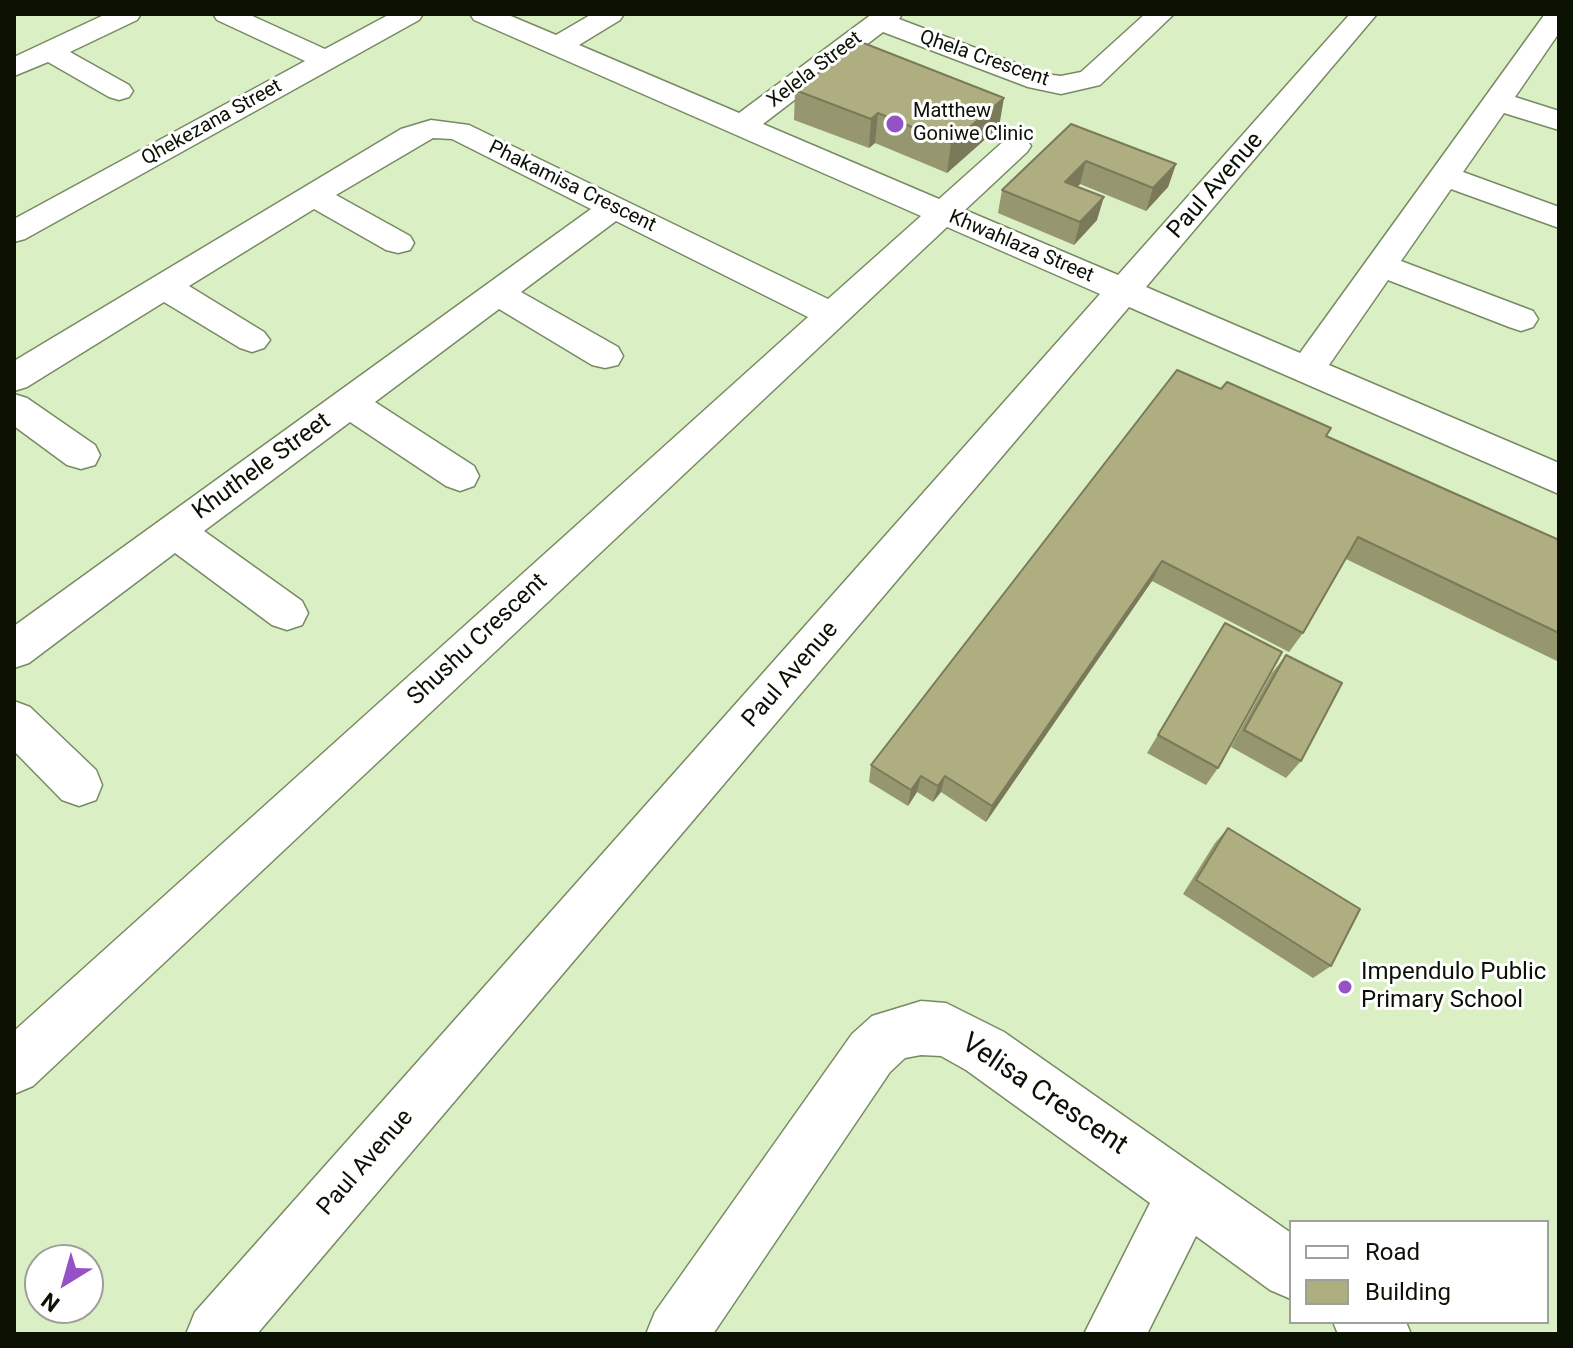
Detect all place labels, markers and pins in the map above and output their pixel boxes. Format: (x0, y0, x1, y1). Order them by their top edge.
place label: Matthew Goniwe Clinic (913, 100, 1034, 147)
marker: Matthew Goniwe Clinic (884, 113, 906, 135)
place label: Impendulo Public Primary School (1361, 959, 1546, 1015)
marker: Impendulo Public Primary School (1336, 978, 1354, 996)

